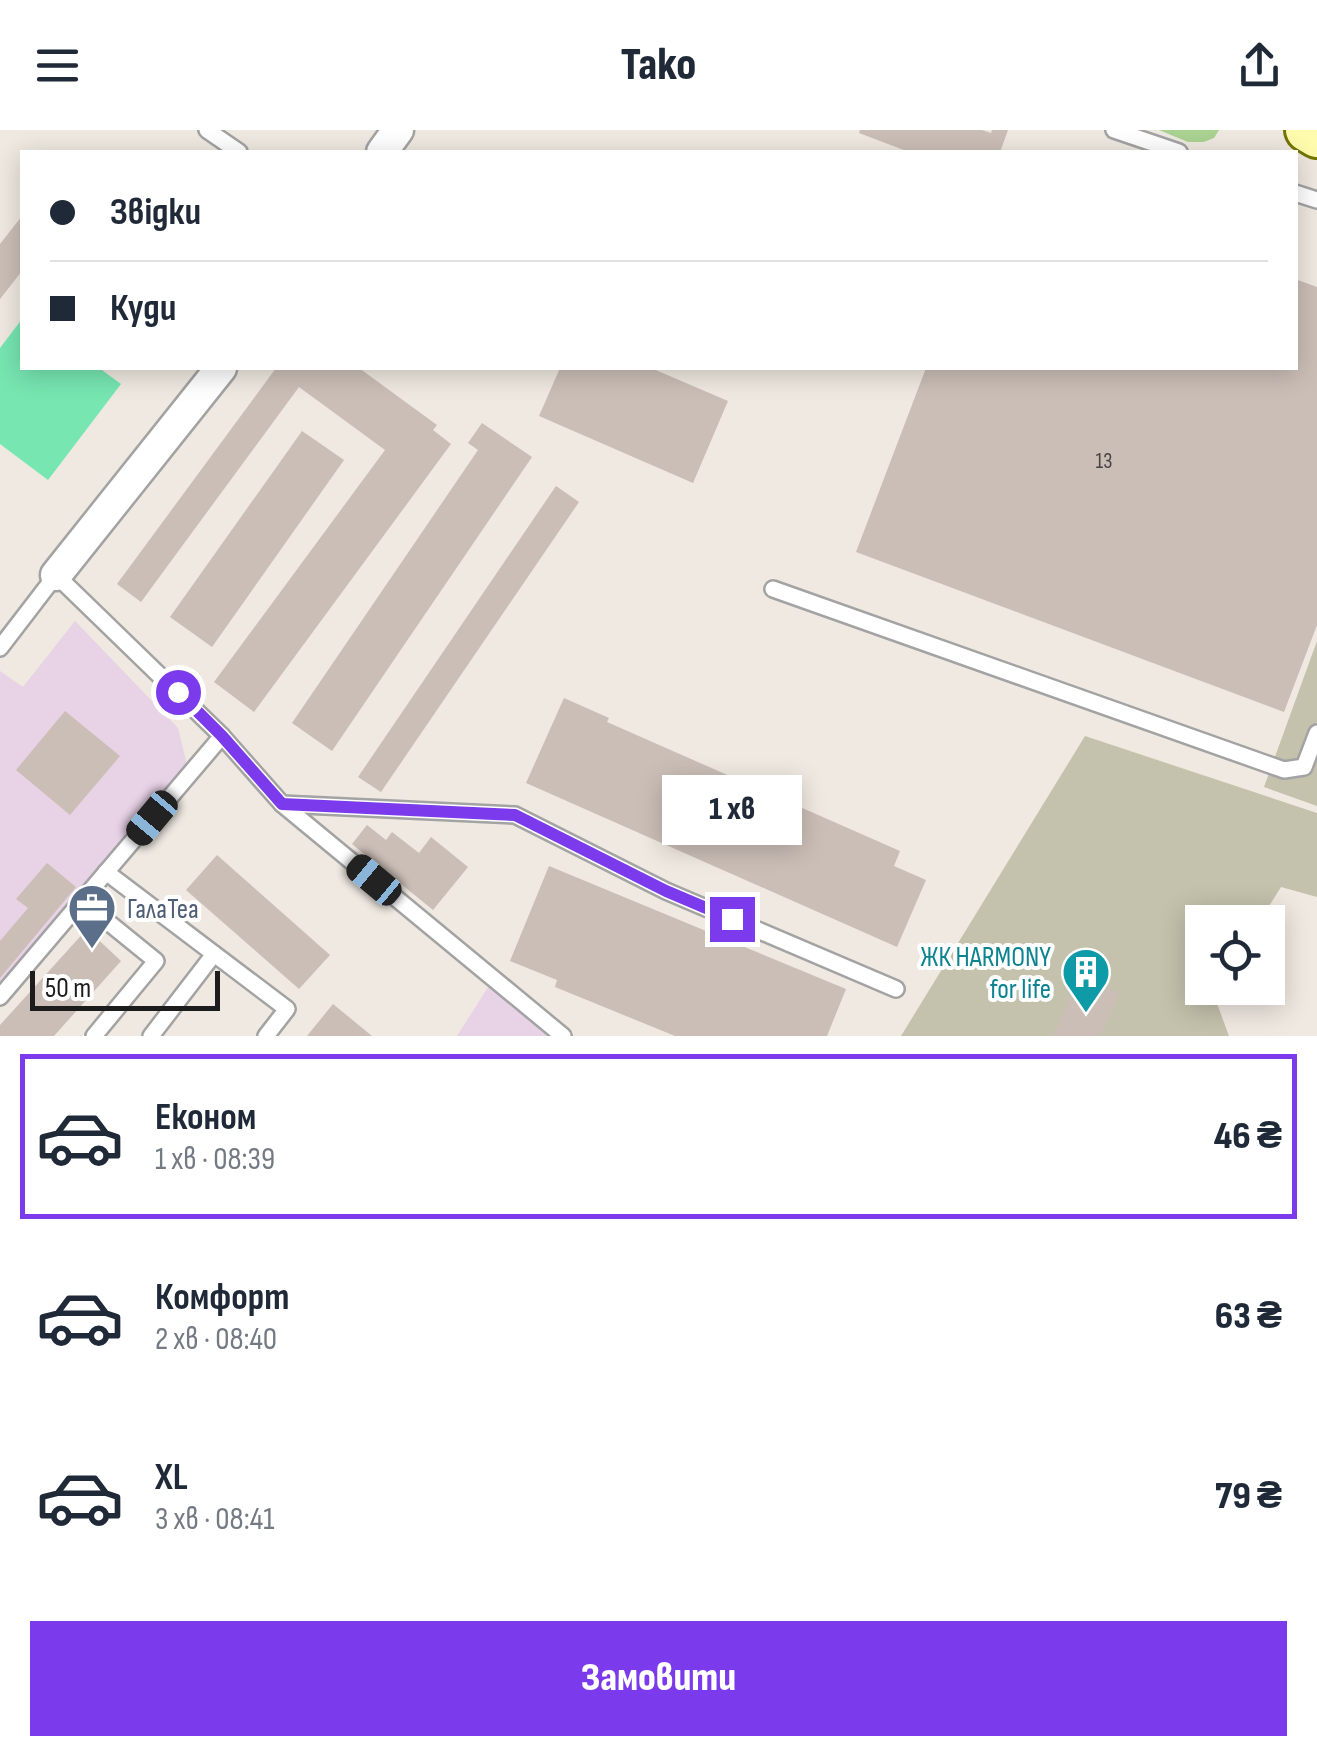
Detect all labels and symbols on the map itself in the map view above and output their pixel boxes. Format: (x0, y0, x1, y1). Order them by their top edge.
house number: 13 (1096, 448, 1112, 475)
route start (156, 670, 201, 715)
callout: 1 хв (662, 774, 802, 844)
car (121, 785, 183, 851)
car (341, 849, 407, 911)
office icon: ГалаТеа (66, 882, 118, 950)
place label: ГалаТеа (127, 893, 199, 926)
route end (710, 897, 755, 942)
place label: ЖК HARMONY for life (920, 941, 1051, 1006)
building icon: ЖК HARMONY for life (1060, 946, 1112, 1014)
scale bar (30, 966, 220, 1010)

